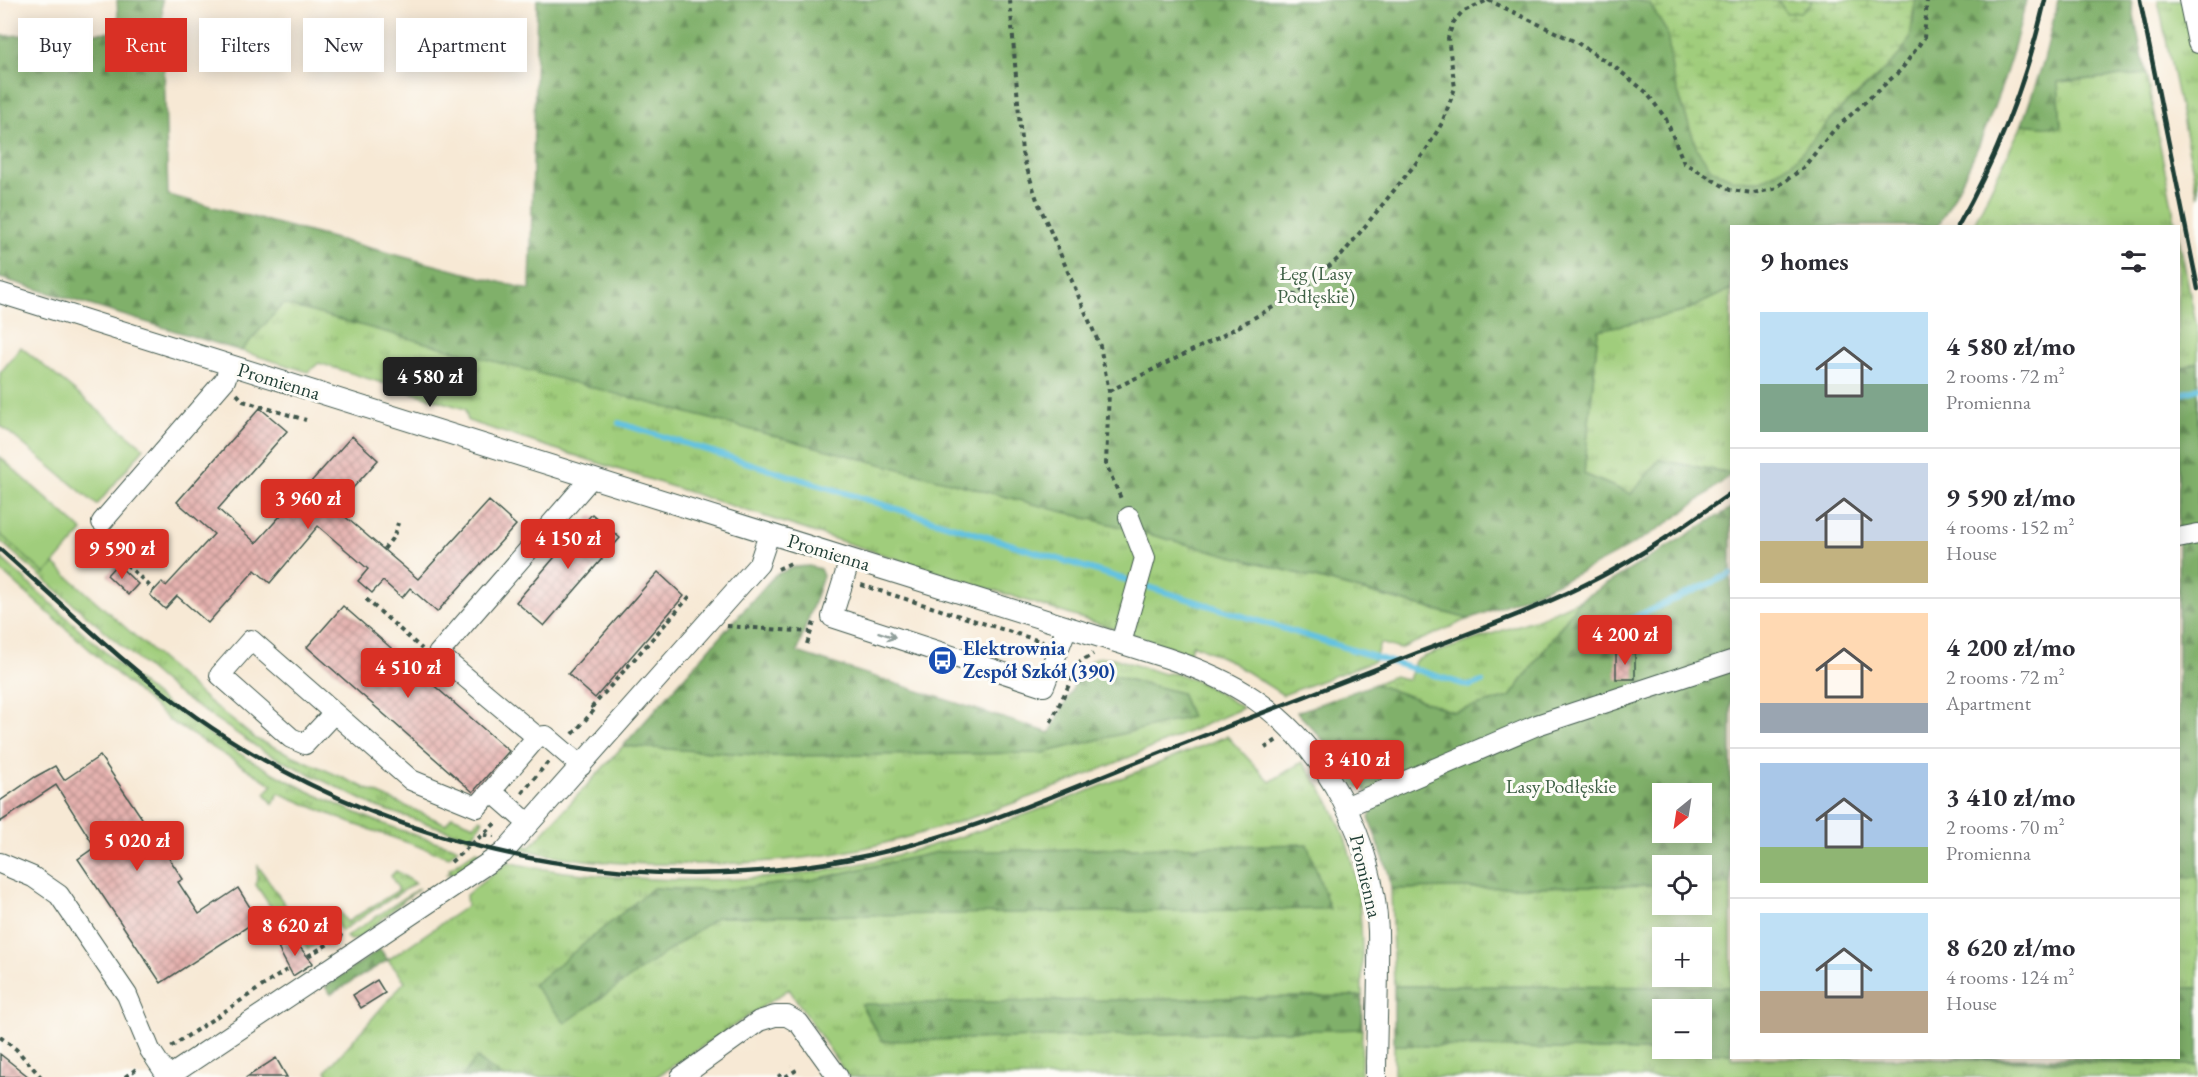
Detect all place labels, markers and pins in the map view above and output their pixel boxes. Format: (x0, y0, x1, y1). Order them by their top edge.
pin: 4 580 zł (368, 357, 492, 408)
pin: 3 960 zł (246, 479, 370, 530)
pin: 4 150 zł (506, 519, 630, 570)
pin: 9 590 zł (60, 529, 184, 580)
pin: 4 200 zł (1563, 615, 1687, 666)
place label: Elektrownia Zespół Szkół (390) (963, 635, 1115, 684)
bus stop icon: Elektrownia Zespół Szkół (390) (926, 644, 958, 676)
pin: 4 510 zł (346, 648, 470, 699)
pin: 3 410 zł (1295, 740, 1419, 791)
pin: 5 020 zł (75, 821, 199, 872)
pin: 8 620 zł (233, 906, 357, 957)

